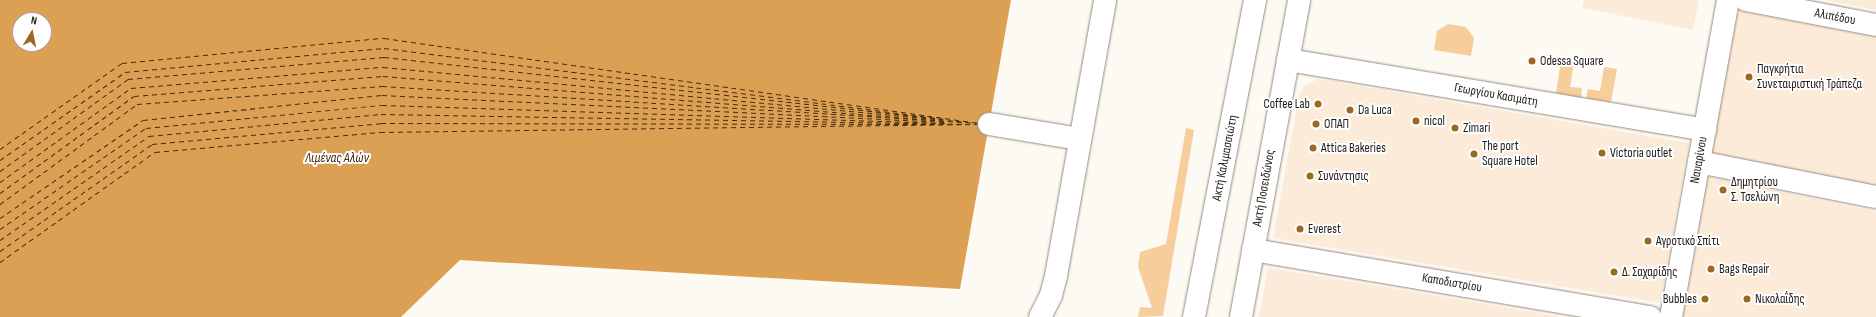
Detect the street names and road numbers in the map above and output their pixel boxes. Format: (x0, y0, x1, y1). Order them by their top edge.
street label: Αλιπέδου (1813, 5, 1857, 29)
street label: Γεωργίου Κασιμάτη (1453, 80, 1539, 110)
street label: Ακτή Καλιμασσιώτη (1209, 114, 1241, 202)
street label: Ναυαρίνου (1687, 135, 1711, 185)
street label: Ακτή Ποσειδώνος (1250, 148, 1278, 228)
street label: Καποδιστρίου (1421, 270, 1483, 296)

